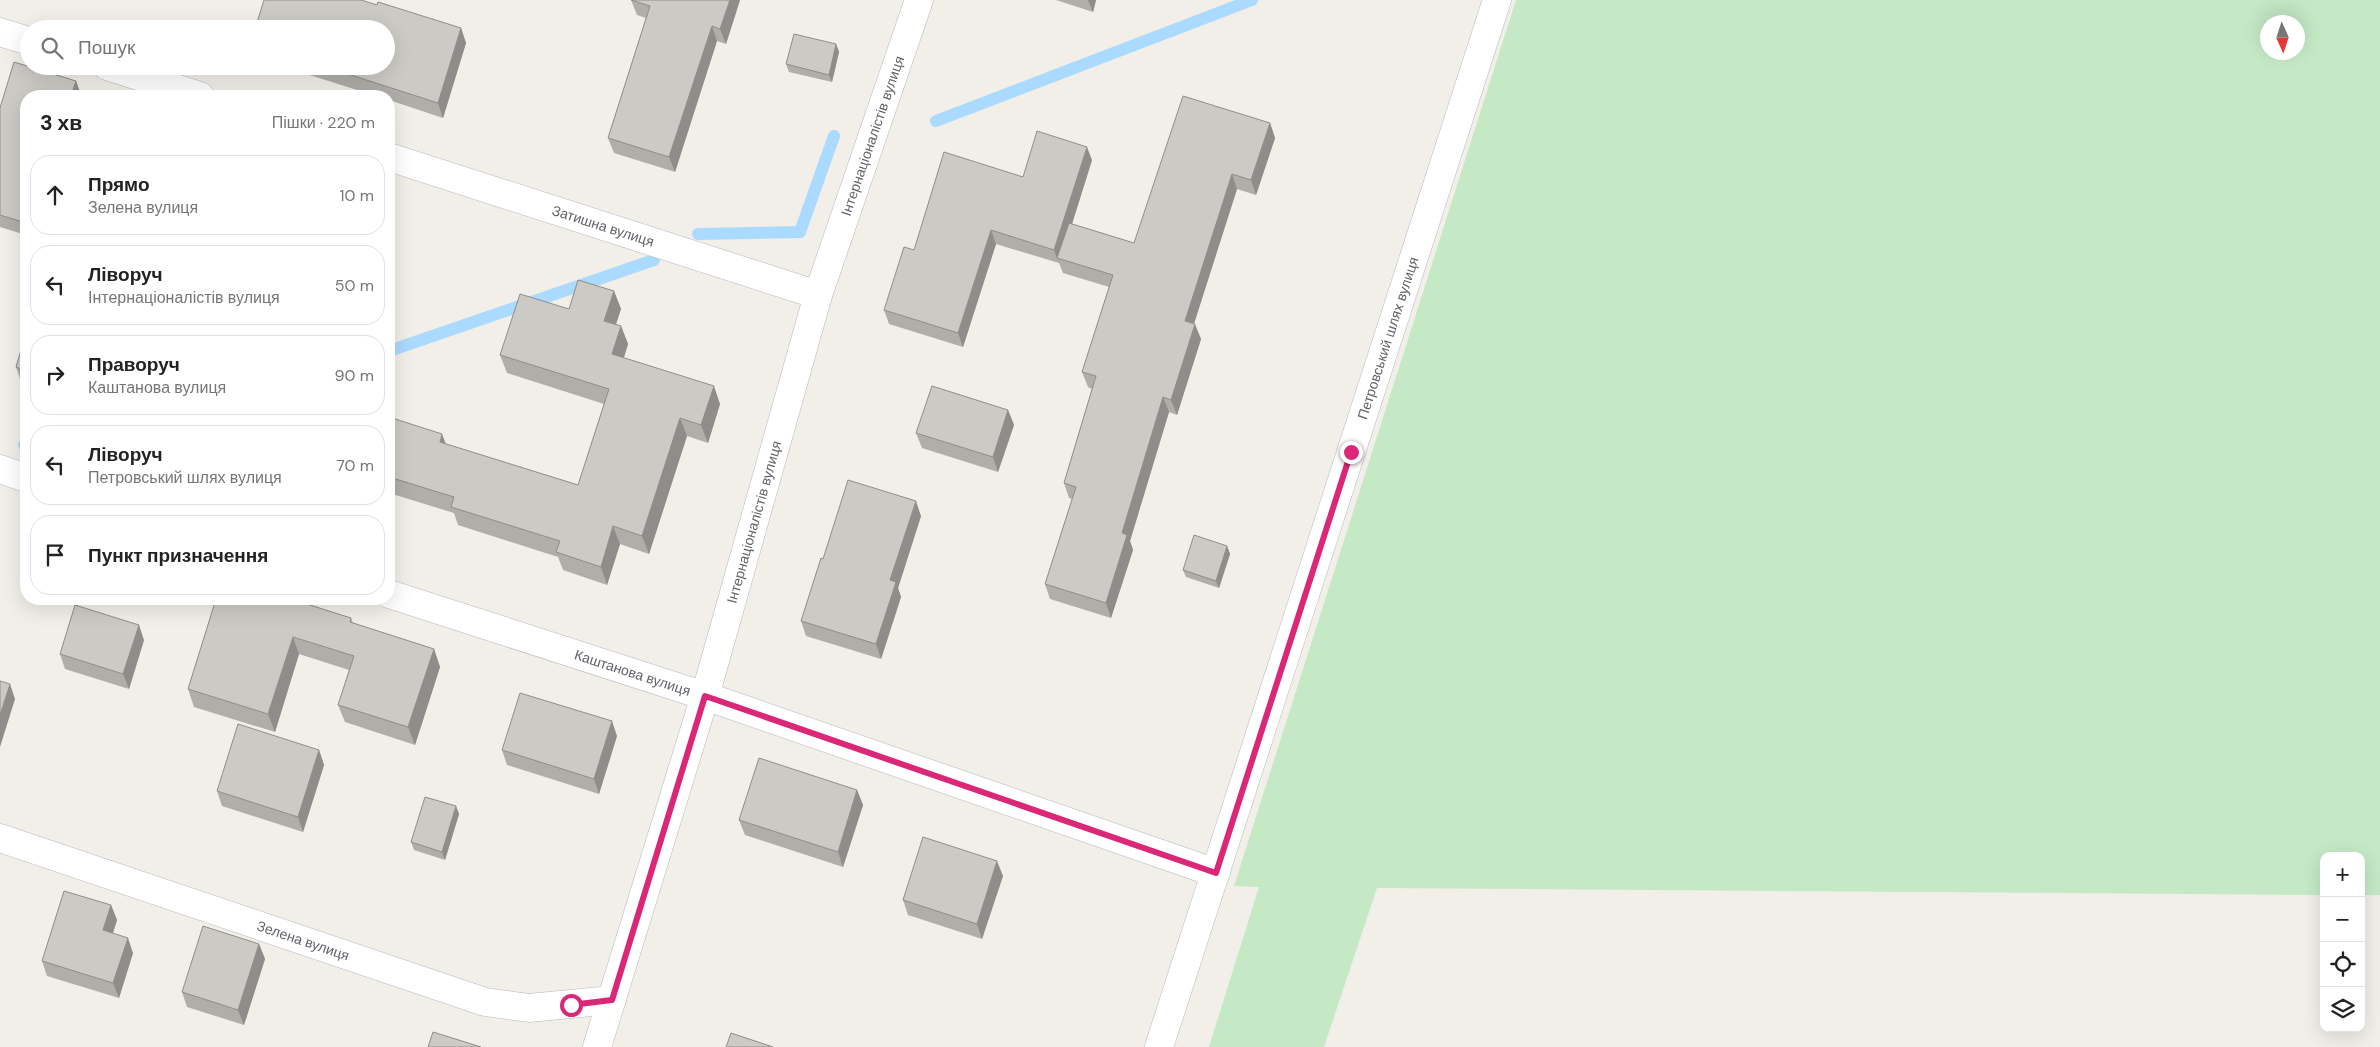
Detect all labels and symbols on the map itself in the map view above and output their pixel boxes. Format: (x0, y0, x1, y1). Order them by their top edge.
north arrow (2260, 15, 2305, 60)
street label: Інтернаціоналістів вулиця (837, 54, 908, 218)
street label: Затишна вулиця (550, 201, 656, 251)
street label: Петровський шлях вулиця (1353, 255, 1423, 422)
street label: Інтернаціоналістів вулиця (723, 439, 785, 605)
route end (1340, 441, 1363, 464)
street label: Каштанова вулиця (572, 645, 693, 700)
street label: Зелена вулиця (255, 917, 352, 964)
route start (560, 994, 583, 1017)

